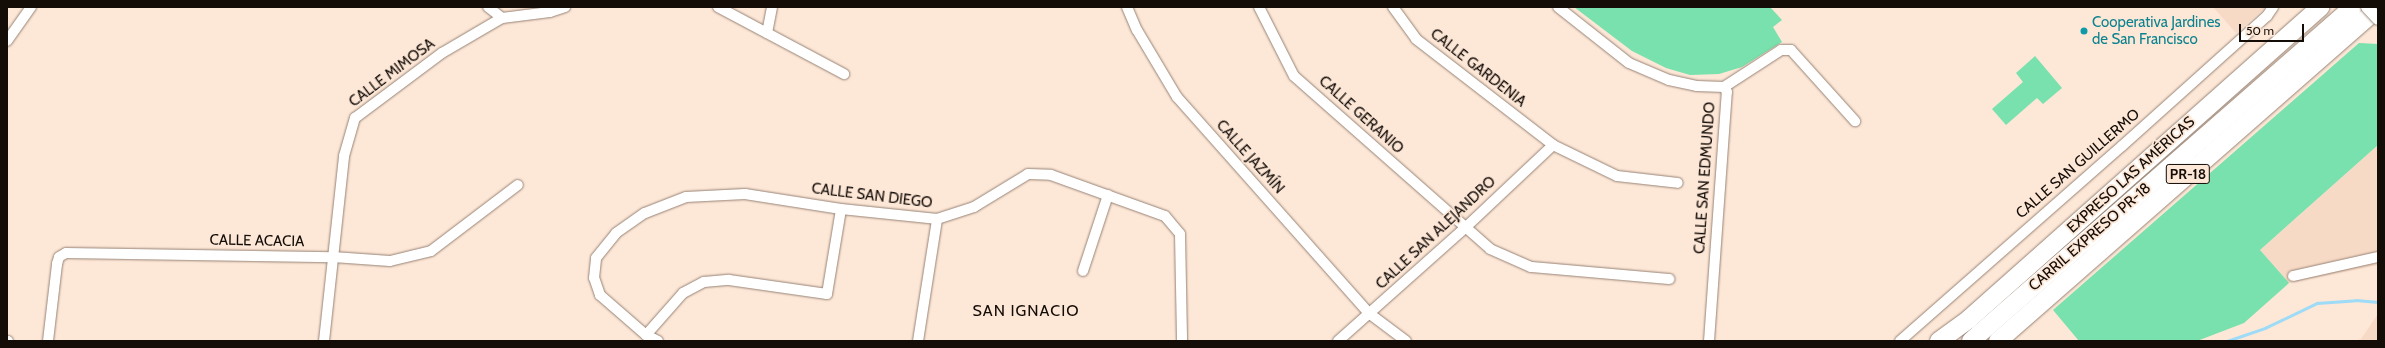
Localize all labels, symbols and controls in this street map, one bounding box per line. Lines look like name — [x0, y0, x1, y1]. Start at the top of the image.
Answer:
place label: Cooperativa Jardines de San Francisco — [2092, 13, 2221, 48]
scale bar — [2241, 16, 2306, 42]
text: 50 m — [2246, 23, 2274, 38]
street label: CALLE GARDENIA — [1427, 25, 1529, 111]
marker: Cooperativa Jardines de San Francisco — [2079, 26, 2089, 36]
street label: CALLE MIMOSA — [346, 35, 438, 111]
street label: CALLE GERANIO — [1315, 72, 1407, 158]
street label: CALLE SAN EDMUNDO — [1691, 101, 1719, 255]
street label: CALLE SAN GUILLERMO — [2012, 105, 2144, 223]
street label: EXPRESO LAS AMÉRICAS — [2063, 113, 2199, 237]
street label: CALLE JAZMÍN — [1212, 116, 1288, 198]
road number: PR-18 — [2165, 162, 2211, 186]
street label: CALLE SAN ALEJANDRO — [1372, 173, 1500, 293]
street label: CARRIL EXPRESO PR-18 — [2025, 179, 2155, 295]
street label: CALLE SAN DIEGO — [811, 180, 933, 212]
street label: CALLE ACACIA — [209, 231, 305, 251]
district label: SAN IGNACIO — [972, 301, 1080, 321]

